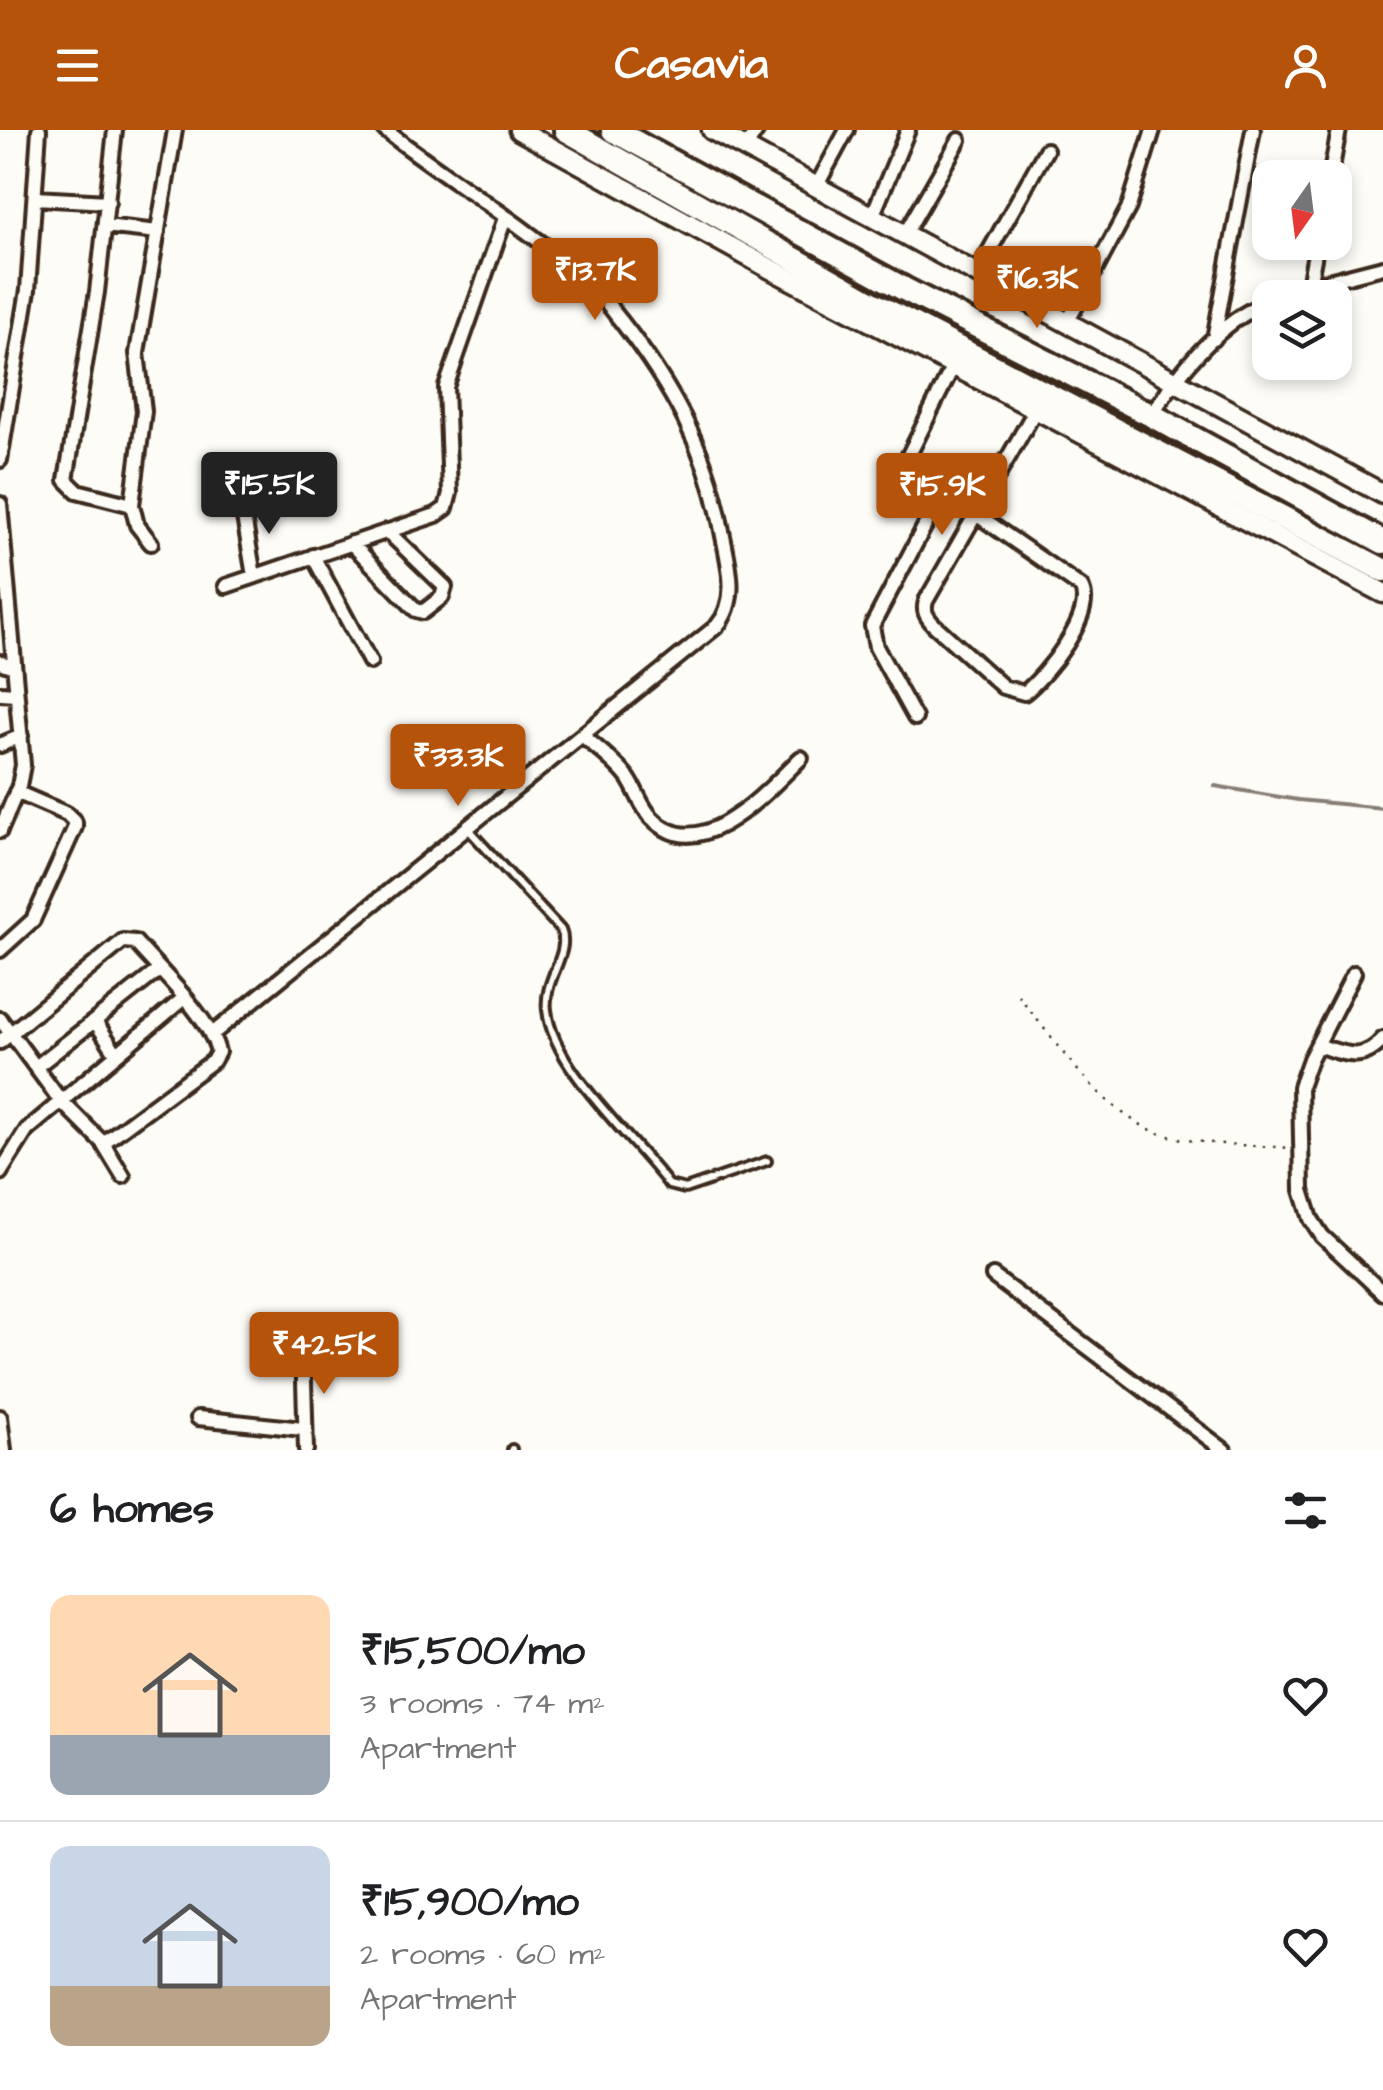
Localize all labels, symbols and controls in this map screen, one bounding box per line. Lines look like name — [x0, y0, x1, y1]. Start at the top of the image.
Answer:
text: Casavia — [615, 34, 768, 96]
icon: menu — [50, 38, 105, 93]
icon: person — [1278, 38, 1333, 93]
north arrow — [1252, 160, 1352, 260]
map controls — [1252, 160, 1352, 380]
pin: ₹13.7K — [514, 238, 676, 323]
pin: ₹16.3K — [956, 246, 1118, 331]
text: ₹13.7K — [554, 248, 636, 293]
text: ₹16.3K — [996, 256, 1078, 301]
button: layers — [1252, 280, 1352, 380]
pin: ₹15.5K — [188, 452, 350, 537]
pin: ₹15.9K — [861, 453, 1023, 538]
text: ₹15.5K — [223, 462, 315, 507]
text: ₹15.9K — [898, 463, 986, 508]
pin: ₹33.3K — [377, 724, 539, 809]
text: ₹33.3K — [412, 734, 504, 779]
pin: ₹42.5K — [243, 1312, 405, 1397]
text: ₹42.5K — [272, 1322, 376, 1367]
text: 6 homes — [50, 1481, 214, 1539]
icon: filters — [1278, 1483, 1333, 1538]
text: ₹15,500/mo — [360, 1623, 585, 1681]
icon: home — [130, 1635, 250, 1755]
icon: heart — [1278, 1668, 1333, 1723]
text: 3 rooms · 74 m² — [360, 1681, 605, 1726]
text: Apartment — [360, 1726, 516, 1771]
text: ₹15,900/mo — [360, 1874, 579, 1932]
icon: home — [130, 1886, 250, 2006]
icon: heart — [1278, 1919, 1333, 1974]
text: 2 rooms · 60 m² — [360, 1932, 606, 1977]
text: Apartment — [360, 1977, 516, 2022]

